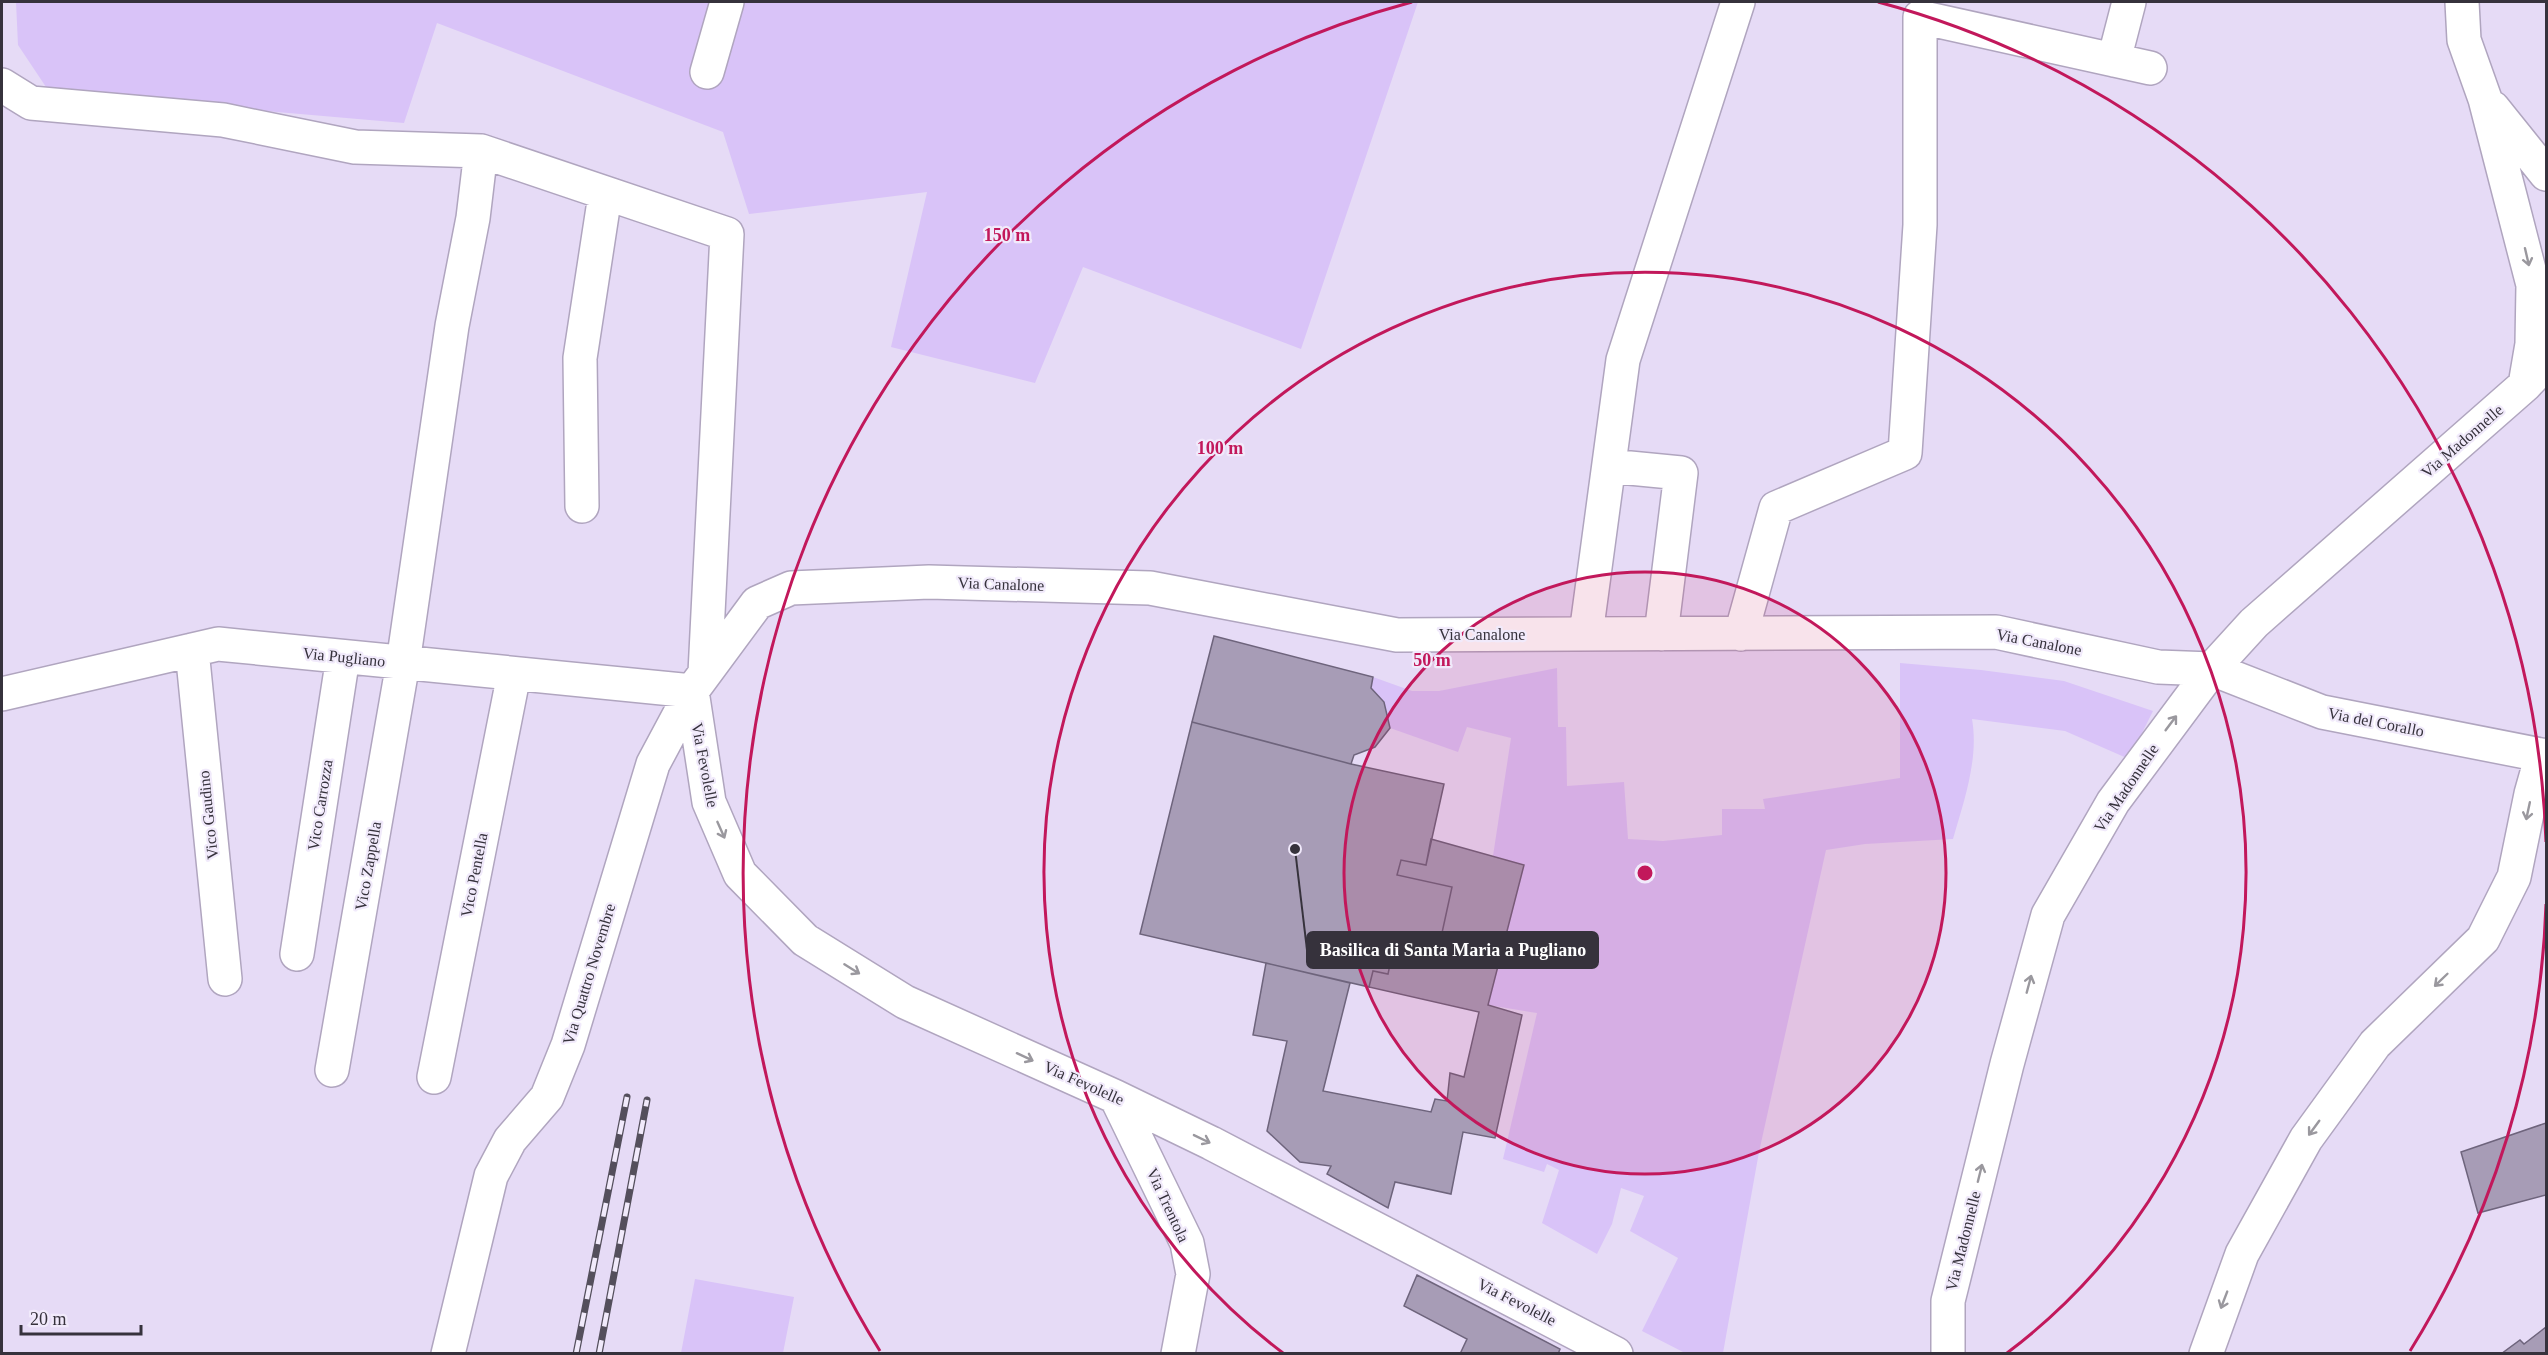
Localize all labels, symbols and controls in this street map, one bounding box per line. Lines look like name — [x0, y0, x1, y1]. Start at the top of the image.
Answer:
text: 150 m — [984, 225, 1030, 245]
one-way arrow — [2521, 247, 2533, 266]
street label: Via Madonnelle — [2418, 401, 2506, 481]
text: 100 m — [1197, 438, 1243, 458]
street label: Via Canalone — [957, 574, 1045, 594]
street label: Via Canalone — [1995, 625, 2083, 659]
street label: Via Canalone — [1439, 626, 1525, 643]
street label: Via Pugliano — [302, 644, 386, 671]
text: 50 m — [1413, 650, 1451, 670]
street label: Via del Corallo — [2326, 704, 2426, 740]
one-way arrow — [2165, 716, 2178, 732]
street label: Via Fevolelle — [688, 721, 722, 809]
street label: Via Madonnelle — [2090, 741, 2162, 835]
street label: Vico Carrozza — [304, 758, 336, 852]
street label: Vico Gaudino — [195, 770, 221, 860]
one-way arrow — [2521, 802, 2533, 821]
street label: Vico Zappella — [352, 820, 385, 912]
one-way arrow — [716, 820, 727, 839]
street label: Vico Pentella — [457, 831, 491, 919]
centre of rings — [1635, 863, 1655, 883]
street label: Via Quattro Novembre — [559, 901, 619, 1047]
callout: Basilica di Santa Maria a Pugliano — [1307, 932, 1598, 968]
text: Basilica di Santa Maria a Pugliano — [1320, 940, 1586, 960]
one-way arrow — [843, 962, 860, 975]
one-way arrow — [2433, 973, 2448, 987]
one-way arrow — [2024, 975, 2036, 994]
one-way arrow — [1015, 1052, 1033, 1064]
street label: Via Fevolelle — [1041, 1058, 1127, 1108]
one-way arrow — [2308, 1119, 2320, 1135]
one-way arrow — [1193, 1133, 1211, 1145]
one-way arrow — [1975, 1164, 1987, 1183]
street label: Via Trentola — [1144, 1165, 1192, 1245]
street label: Via Madonnelle — [1942, 1189, 1984, 1293]
street label: Via Fevolelle — [1475, 1275, 1559, 1329]
one-way arrow — [2218, 1290, 2229, 1309]
scale bar — [21, 1298, 141, 1336]
text: 20 m — [30, 1309, 67, 1329]

